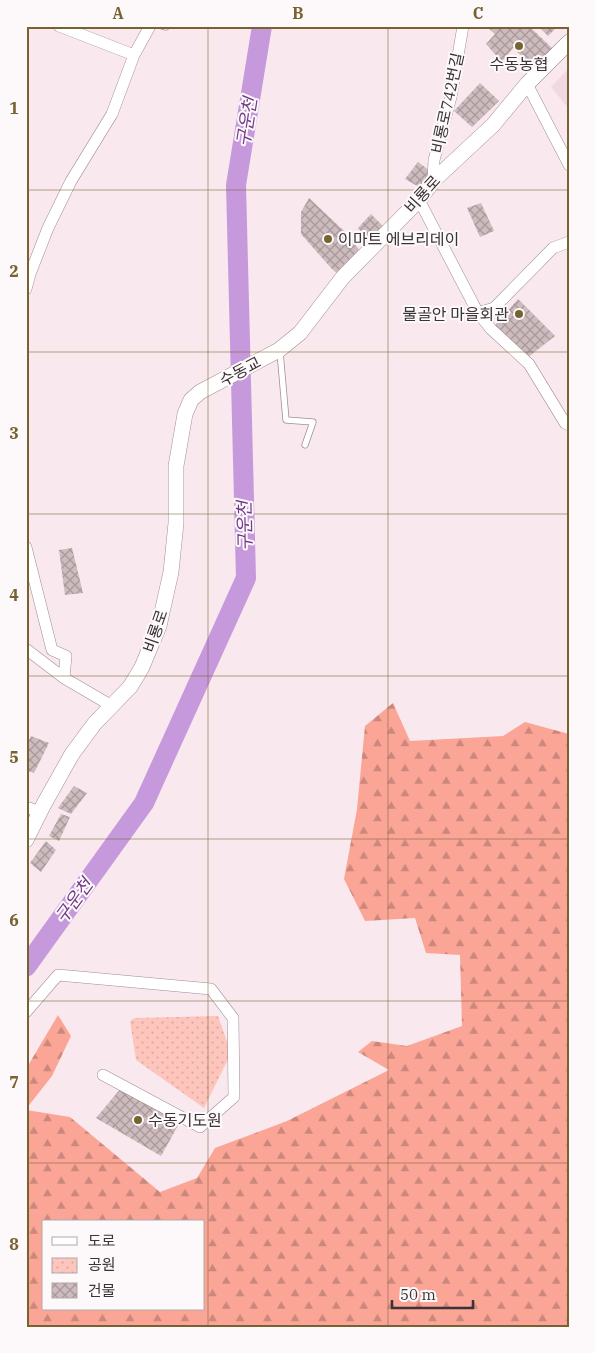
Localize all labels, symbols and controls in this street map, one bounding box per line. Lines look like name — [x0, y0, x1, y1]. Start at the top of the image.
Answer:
text: A — [112, 3, 124, 23]
text: B — [292, 3, 304, 23]
text: C — [473, 3, 483, 23]
marker: 수동농협 — [513, 40, 525, 52]
street label: 비룡로742번길 — [427, 51, 467, 155]
place label: 수동농협 — [490, 54, 548, 74]
water label: 구운천 — [231, 93, 262, 148]
text: 1 — [9, 98, 19, 118]
street label: 비룡로 — [400, 171, 444, 217]
place label: 이마트 에브리데이 — [338, 229, 459, 249]
marker: 이마트 에브리데이 — [322, 233, 334, 245]
text: 2 — [9, 261, 19, 281]
place label: 물골안 마을회관 — [402, 304, 509, 324]
marker: 물골안 마을회관 — [513, 308, 525, 320]
street label: 수동교 — [216, 352, 264, 390]
text: 3 — [9, 423, 19, 443]
water label: 구운천 — [233, 499, 256, 551]
text: 4 — [9, 585, 19, 605]
street label: 비룡로 — [138, 607, 172, 655]
text: 5 — [9, 747, 19, 767]
water label: 구운천 — [50, 872, 99, 928]
text: 6 — [9, 910, 19, 930]
text: 7 — [9, 1072, 19, 1092]
place label: 수동기도원 — [148, 1110, 222, 1130]
marker: 수동기도원 — [132, 1114, 144, 1126]
legend — [42, 1220, 205, 1310]
text: 도로 — [88, 1231, 116, 1250]
text: 8 — [9, 1234, 19, 1254]
text: 공원 — [88, 1255, 116, 1274]
scale bar — [392, 1278, 474, 1310]
text: 건물 — [88, 1281, 116, 1300]
text: 50 m — [400, 1285, 436, 1304]

